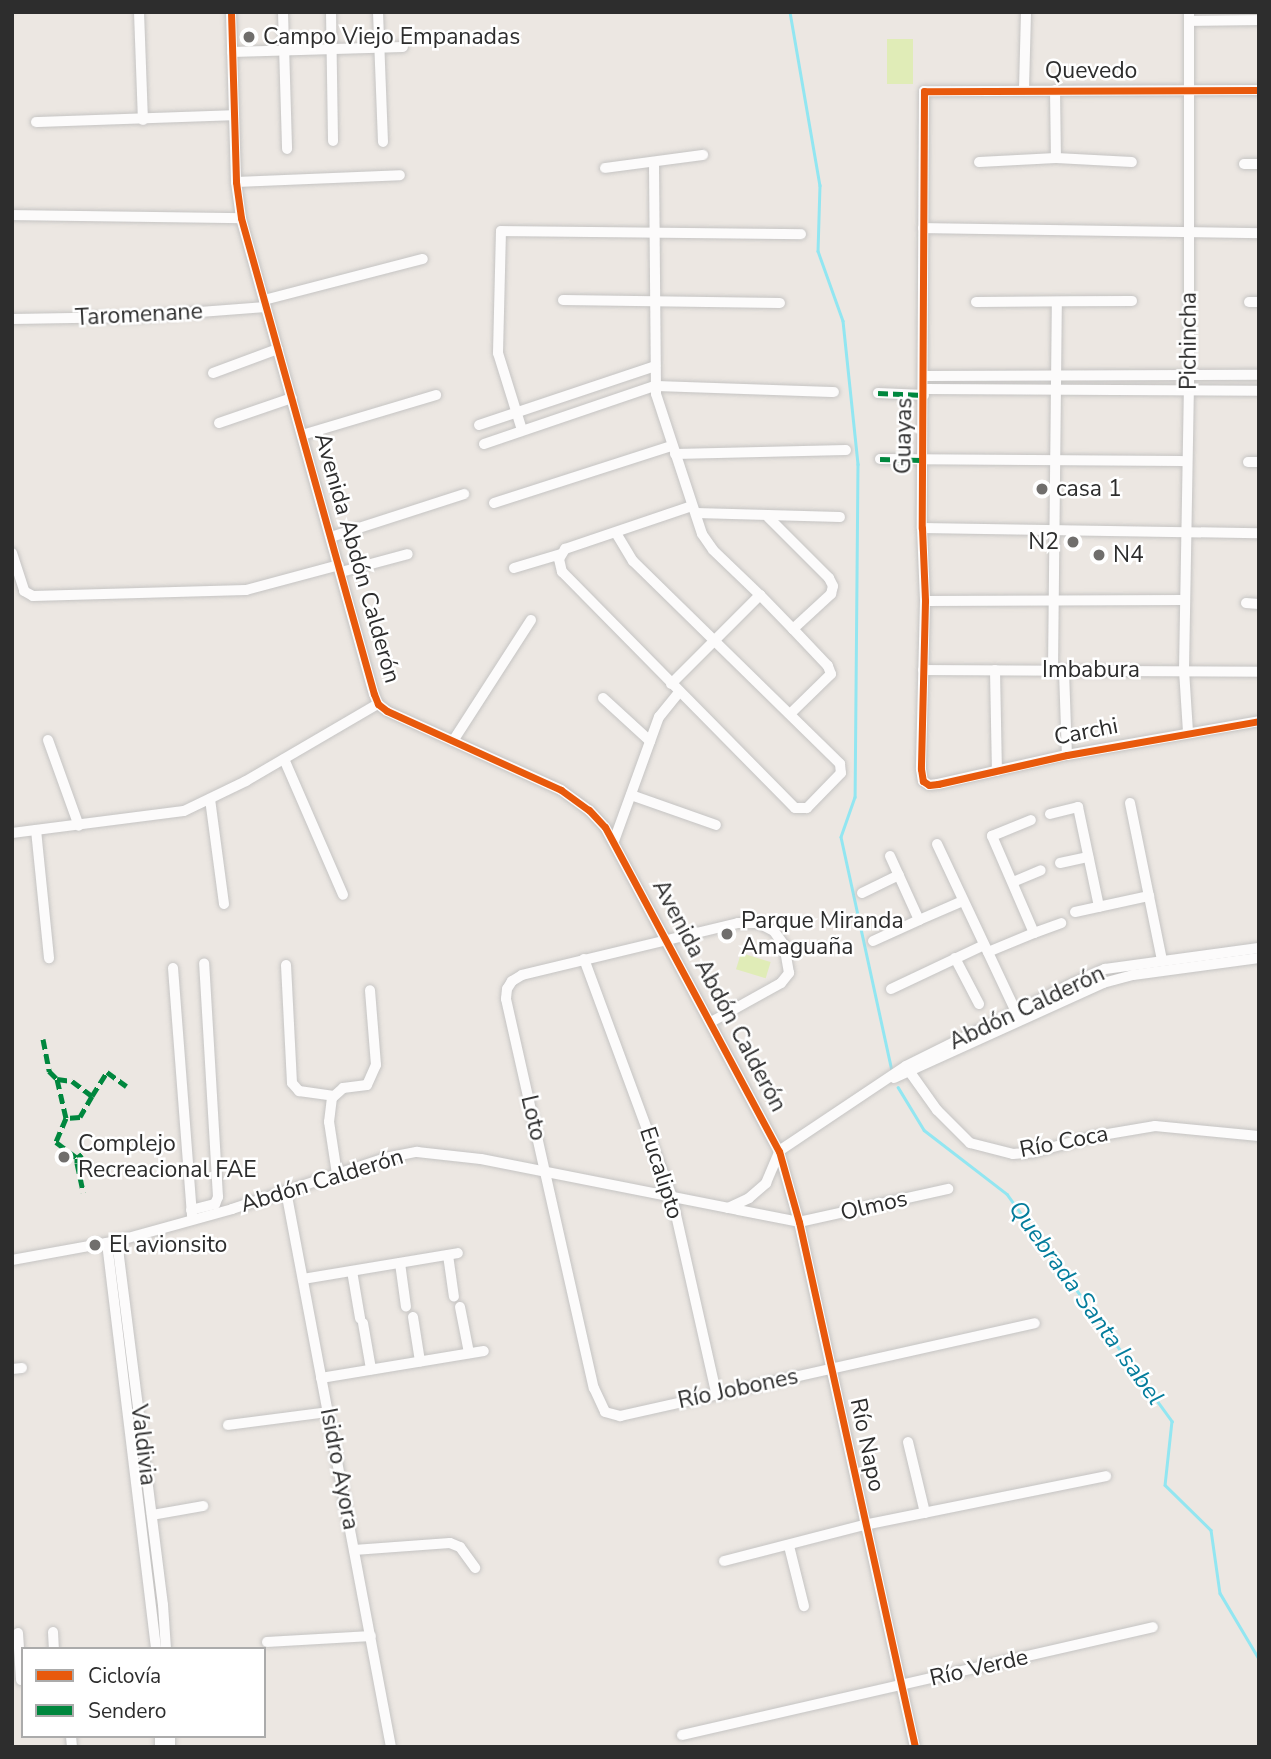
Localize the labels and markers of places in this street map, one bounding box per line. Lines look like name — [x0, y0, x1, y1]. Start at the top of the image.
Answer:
place label: Campo Viejo Empanadas — [263, 23, 520, 51]
marker: Campo Viejo Empanadas — [241, 29, 257, 45]
place label: casa 1 — [1056, 475, 1122, 503]
marker: casa 1 — [1034, 481, 1050, 497]
place label: N2 — [1028, 528, 1059, 556]
marker: N2 — [1065, 534, 1081, 550]
place label: N4 — [1113, 541, 1144, 569]
marker: N4 — [1091, 547, 1107, 563]
place label: Parque Miranda Amaguaña — [741, 907, 904, 961]
marker: Parque Miranda Amaguaña — [719, 926, 735, 942]
place label: Complejo Recreacional FAE — [78, 1130, 257, 1184]
marker: Complejo Recreacional FAE — [56, 1149, 72, 1165]
place label: El avionsito — [109, 1231, 227, 1259]
marker: El avionsito — [87, 1237, 103, 1253]

